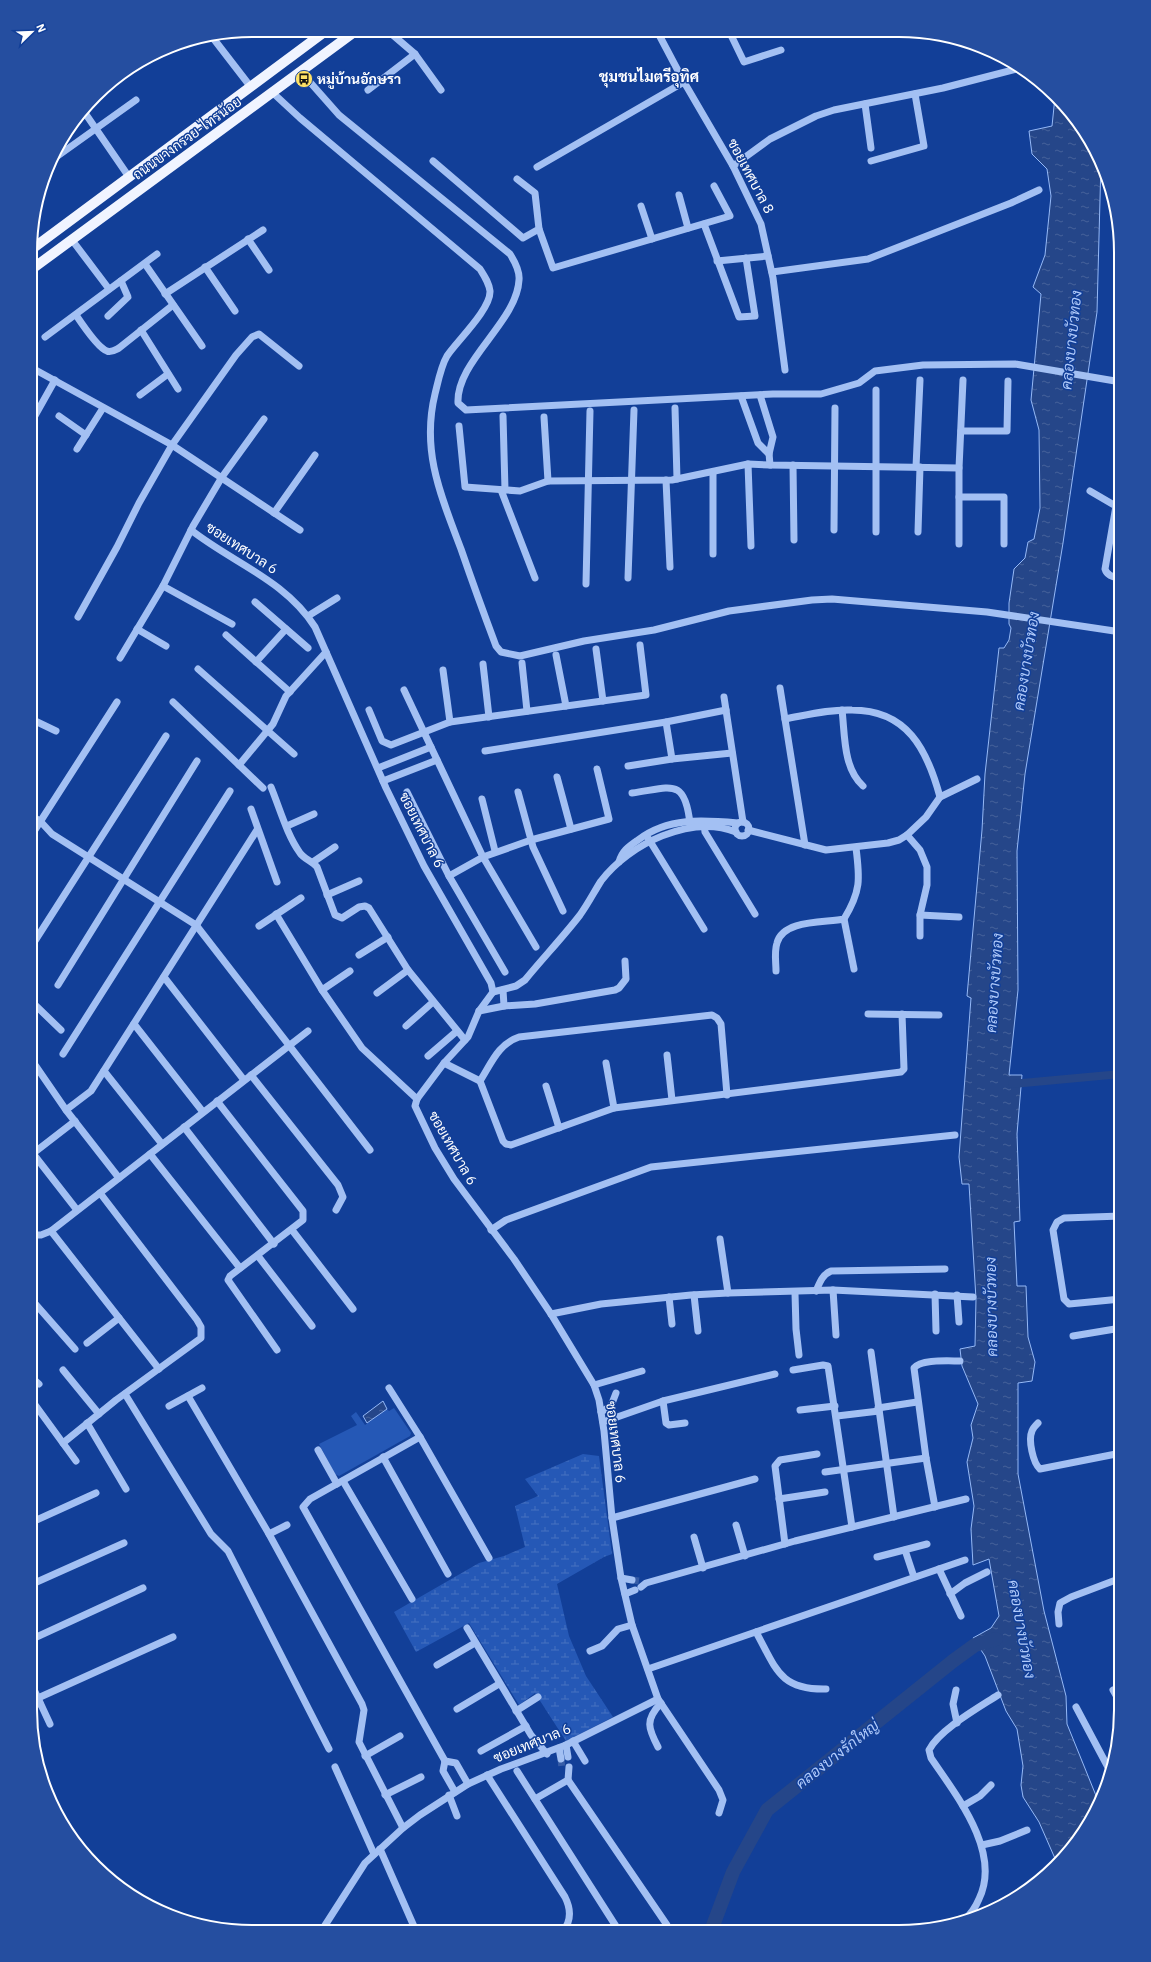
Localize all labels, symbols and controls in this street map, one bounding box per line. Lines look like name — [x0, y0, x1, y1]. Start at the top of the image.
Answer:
north arrow — [12, 12, 52, 52]
text: N — [33, 22, 49, 35]
district label: ชุมชนไมตรีอุทิศ — [599, 67, 699, 88]
bus stop icon: หมู่บ้านอักษรา — [294, 69, 314, 89]
place label: หมู่บ้านอักษรา — [317, 70, 401, 90]
street label: ถนนบางกรวย-ไทรน้อย — [129, 92, 245, 184]
street label: ซอยเทศบาล 8 — [724, 135, 778, 217]
water label: คลองบางบัวทอง — [1056, 289, 1086, 391]
street label: ซอยเทศบาล 6 — [203, 518, 281, 578]
water label: คลองบางบัวทอง — [1009, 610, 1043, 712]
street label: ซอยเทศบาล 6 — [395, 789, 449, 871]
water label: คลองบางบัวทอง — [981, 932, 1007, 1034]
street label: ซอยเทศบาล 6 — [425, 1108, 481, 1188]
water label: คลองบางบัวทอง — [981, 1257, 1001, 1357]
street label: ซอยเทศบาล 6 — [602, 1400, 630, 1484]
water label: คลองบางบัวทอง — [1004, 1578, 1040, 1680]
water label: คลองบางรักใหญ่ — [791, 1715, 883, 1793]
street label: ซอยเทศบาล 6 — [490, 1719, 574, 1767]

